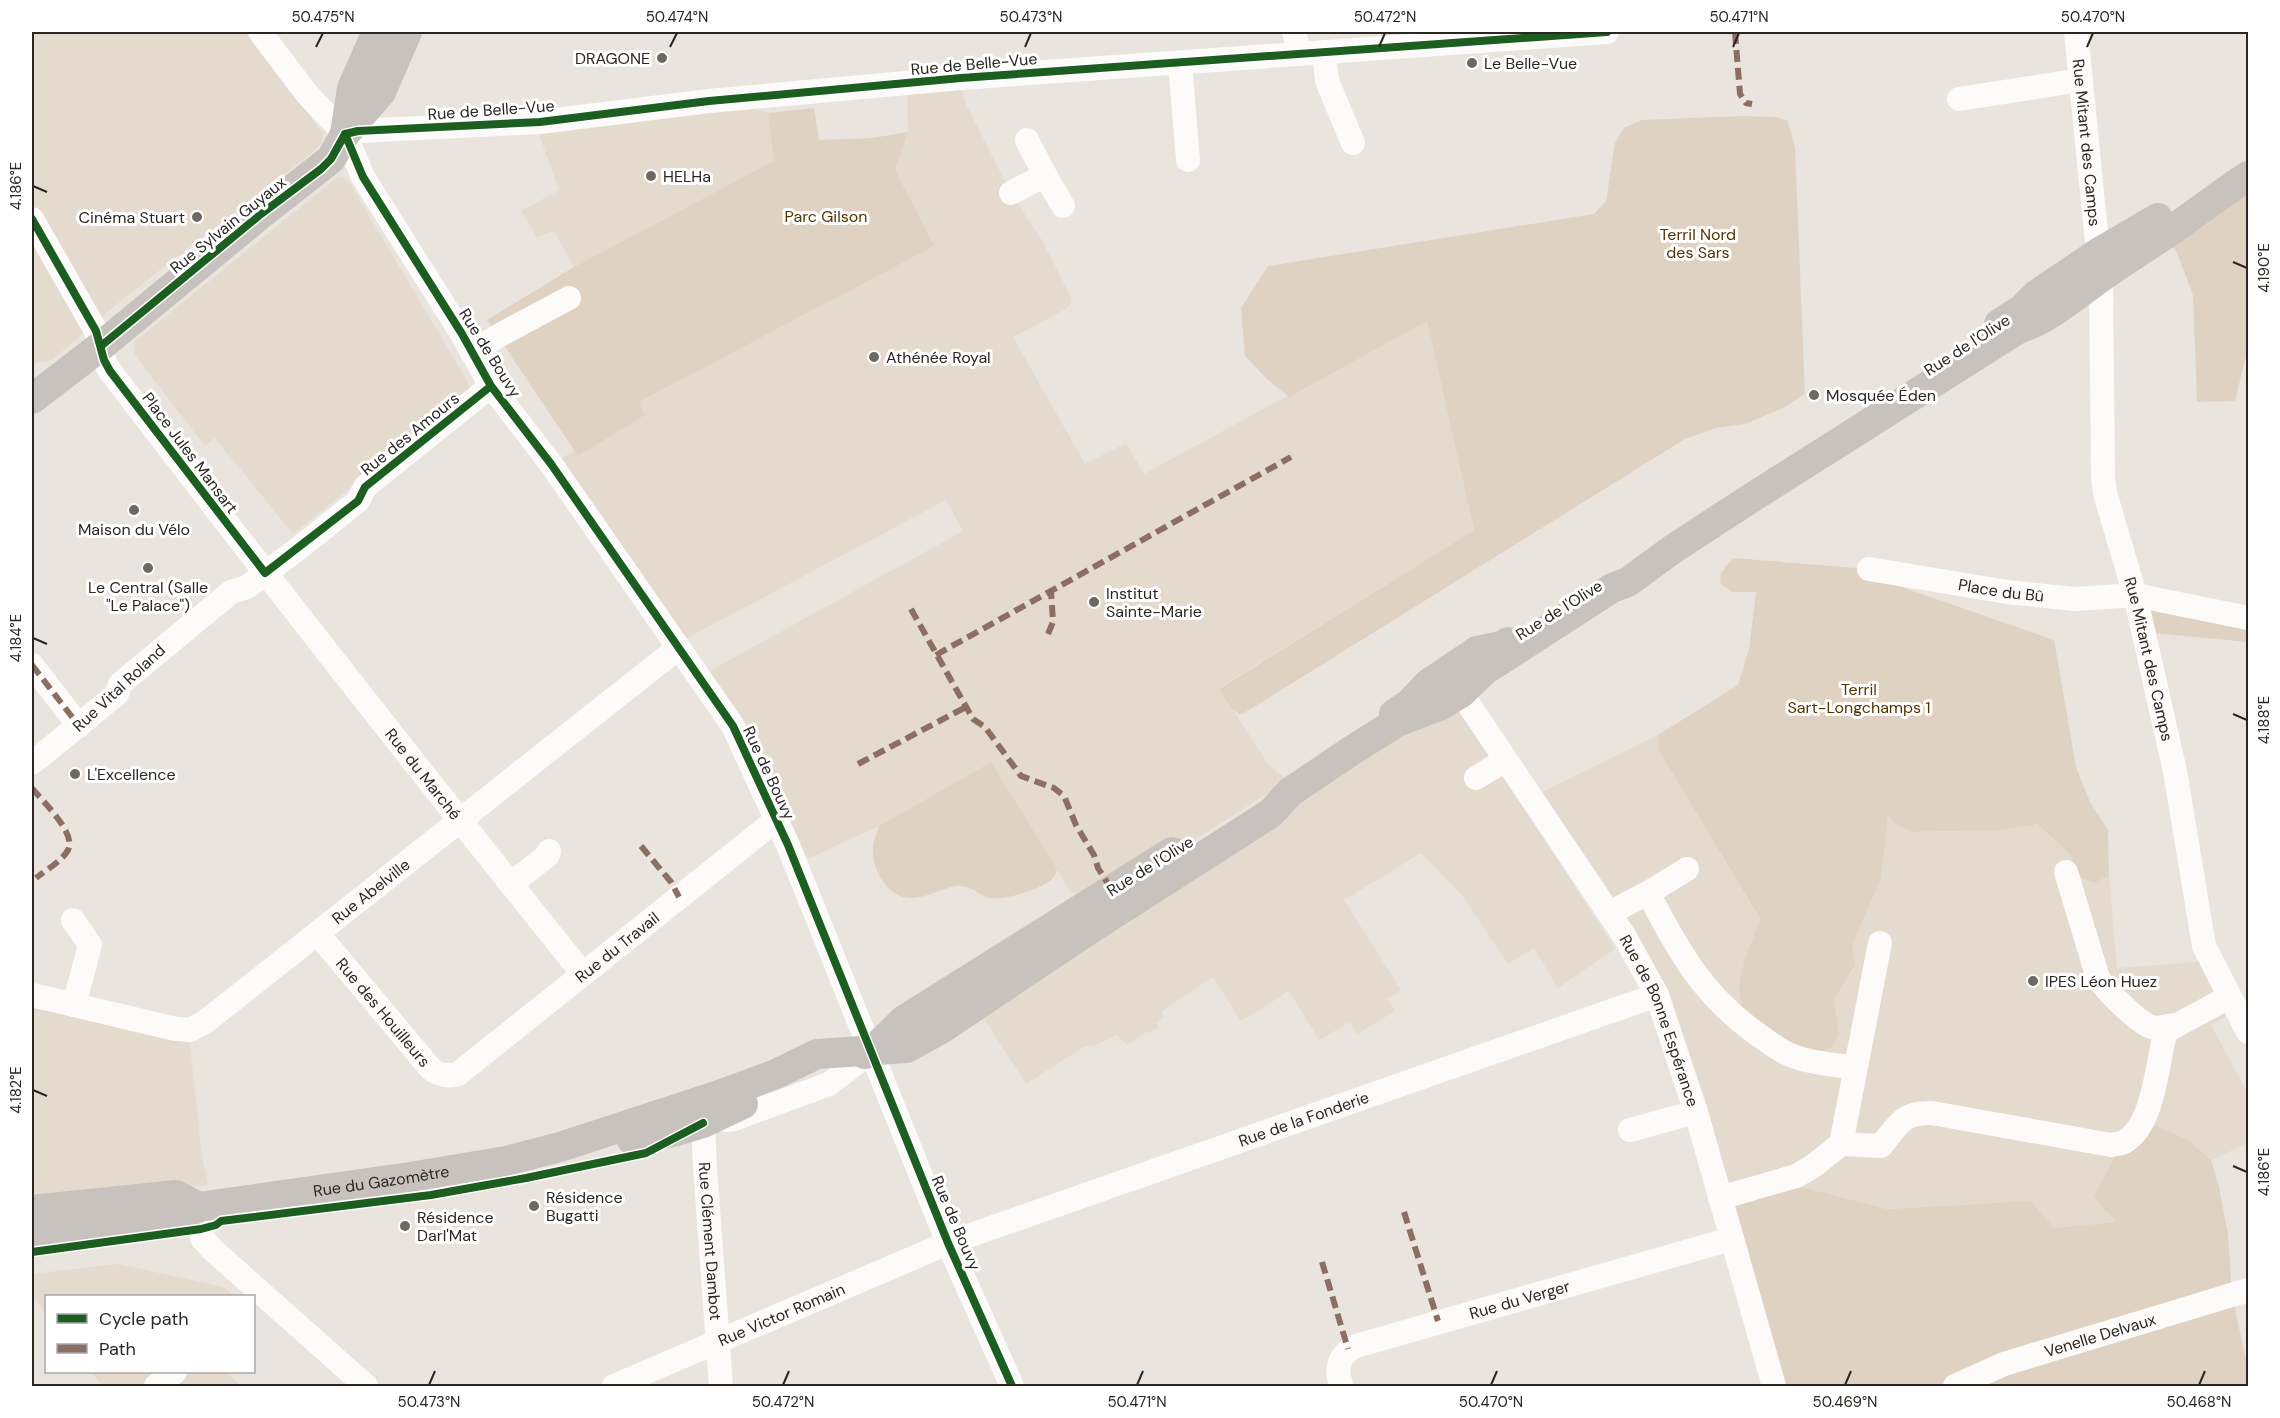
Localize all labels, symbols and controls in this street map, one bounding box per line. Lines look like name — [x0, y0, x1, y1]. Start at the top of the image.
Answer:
text: 50.475°N — [291, 7, 355, 27]
text: 50.474°N — [646, 7, 708, 27]
text: 50.473°N — [1000, 7, 1062, 27]
text: 50.472°N — [1354, 7, 1416, 27]
text: 50.471°N — [1709, 7, 1769, 27]
text: 50.470°N — [2061, 7, 2125, 27]
place label: DRAGONE — [575, 48, 650, 69]
street label: Rue de Belle-Vue — [910, 48, 1038, 80]
marker: DRAGONE — [655, 51, 669, 65]
place label: Le Belle-Vue — [1484, 53, 1577, 74]
marker: Le Belle-Vue — [1465, 56, 1479, 70]
street label: Rue Mitant des Camps — [2068, 58, 2106, 227]
street label: Rue de Belle-Vue — [427, 95, 555, 125]
text: 4.186°E — [6, 162, 26, 210]
place label: HELHa — [663, 166, 711, 187]
marker: HELHa — [644, 169, 658, 183]
street label: Rue Sylvain Guyaux — [166, 172, 290, 278]
park label: Parc Gilson — [785, 206, 867, 227]
place label: Cinéma Stuart — [79, 207, 185, 228]
marker: Cinéma Stuart — [190, 210, 204, 224]
park label: Terril Nord des Sars — [1660, 224, 1736, 263]
text: 4.190°E — [2254, 243, 2274, 293]
street label: Rue de Bouvy — [454, 305, 526, 401]
street label: Rue de l'Olive — [1920, 309, 2014, 381]
place label: Athénée Royal — [886, 347, 991, 368]
marker: Athénée Royal — [867, 350, 881, 364]
place label: Mosquée Éden — [1826, 385, 1936, 406]
street label: Place Jules Mansart — [138, 388, 242, 518]
street label: Rue des Amours — [356, 388, 464, 480]
marker: Mosquée Éden — [1807, 388, 1821, 402]
marker: Maison du Vélo — [127, 503, 141, 517]
place label: Maison du Vélo — [78, 519, 190, 540]
marker: Le Central (Salle "Le Palace") — [141, 561, 155, 575]
street label: Place du Bû — [1957, 574, 2045, 606]
street label: Rue Mitant des Camps — [2120, 574, 2178, 743]
street label: Rue de l'Olive — [1512, 575, 1606, 645]
place label: Le Central (Salle "Le Palace") — [88, 577, 208, 616]
place label: Institut Sainte-Marie — [1106, 583, 1202, 622]
marker: Institut Sainte-Marie — [1087, 595, 1101, 609]
text: 4.184°E — [6, 614, 26, 662]
street label: Rue Vital Roland — [68, 640, 170, 736]
park label: Terril Sart-Longchamps 1 — [1788, 679, 1930, 718]
text: 4.188°E — [2254, 696, 2274, 744]
street label: Rue de Bouvy — [738, 723, 800, 823]
street label: Rue du Marché — [381, 724, 466, 824]
place label: L'Excellence — [87, 764, 176, 785]
marker: L'Excellence — [68, 767, 82, 781]
street label: Rue de l'Olive — [1103, 831, 1197, 901]
street label: Rue Abelville — [327, 854, 414, 928]
street label: Rue du Travail — [571, 907, 663, 987]
street label: Rue de Bonne Espérance — [1615, 931, 1704, 1109]
street label: Rue des Houilleurs — [332, 953, 435, 1071]
place label: IPES Léon Huez — [2045, 971, 2157, 992]
marker: IPES Léon Huez — [2026, 974, 2040, 988]
text: 4.182°E — [6, 1066, 26, 1114]
street label: Rue de la Fonderie — [1235, 1086, 1372, 1151]
text: 4.186°E — [2254, 1148, 2274, 1196]
street label: Rue du Gazomètre — [312, 1160, 451, 1201]
street label: Rue Clément Dambot — [694, 1161, 727, 1321]
street label: Rue de Bouvy — [927, 1172, 985, 1274]
place label: Résidence Bugatti — [546, 1187, 623, 1226]
marker: Résidence Bugatti — [527, 1199, 541, 1213]
place label: Résidence Darl'Mat — [417, 1207, 494, 1246]
marker: Résidence Darl'Mat — [398, 1219, 412, 1233]
street label: Rue du Verger — [1467, 1275, 1572, 1324]
street label: Rue Victor Romain — [715, 1278, 848, 1351]
legend — [45, 1295, 255, 1373]
text: Cycle path — [99, 1307, 189, 1331]
street label: Venelle Delvaux — [2042, 1308, 2158, 1362]
text: Path — [99, 1337, 136, 1361]
text: 50.473°N — [398, 1392, 460, 1412]
text: 50.472°N — [752, 1392, 814, 1412]
text: 50.471°N — [1107, 1392, 1167, 1412]
text: 50.470°N — [1459, 1392, 1523, 1412]
text: 50.469°N — [1813, 1392, 1877, 1412]
text: 50.468°N — [2167, 1392, 2231, 1412]

